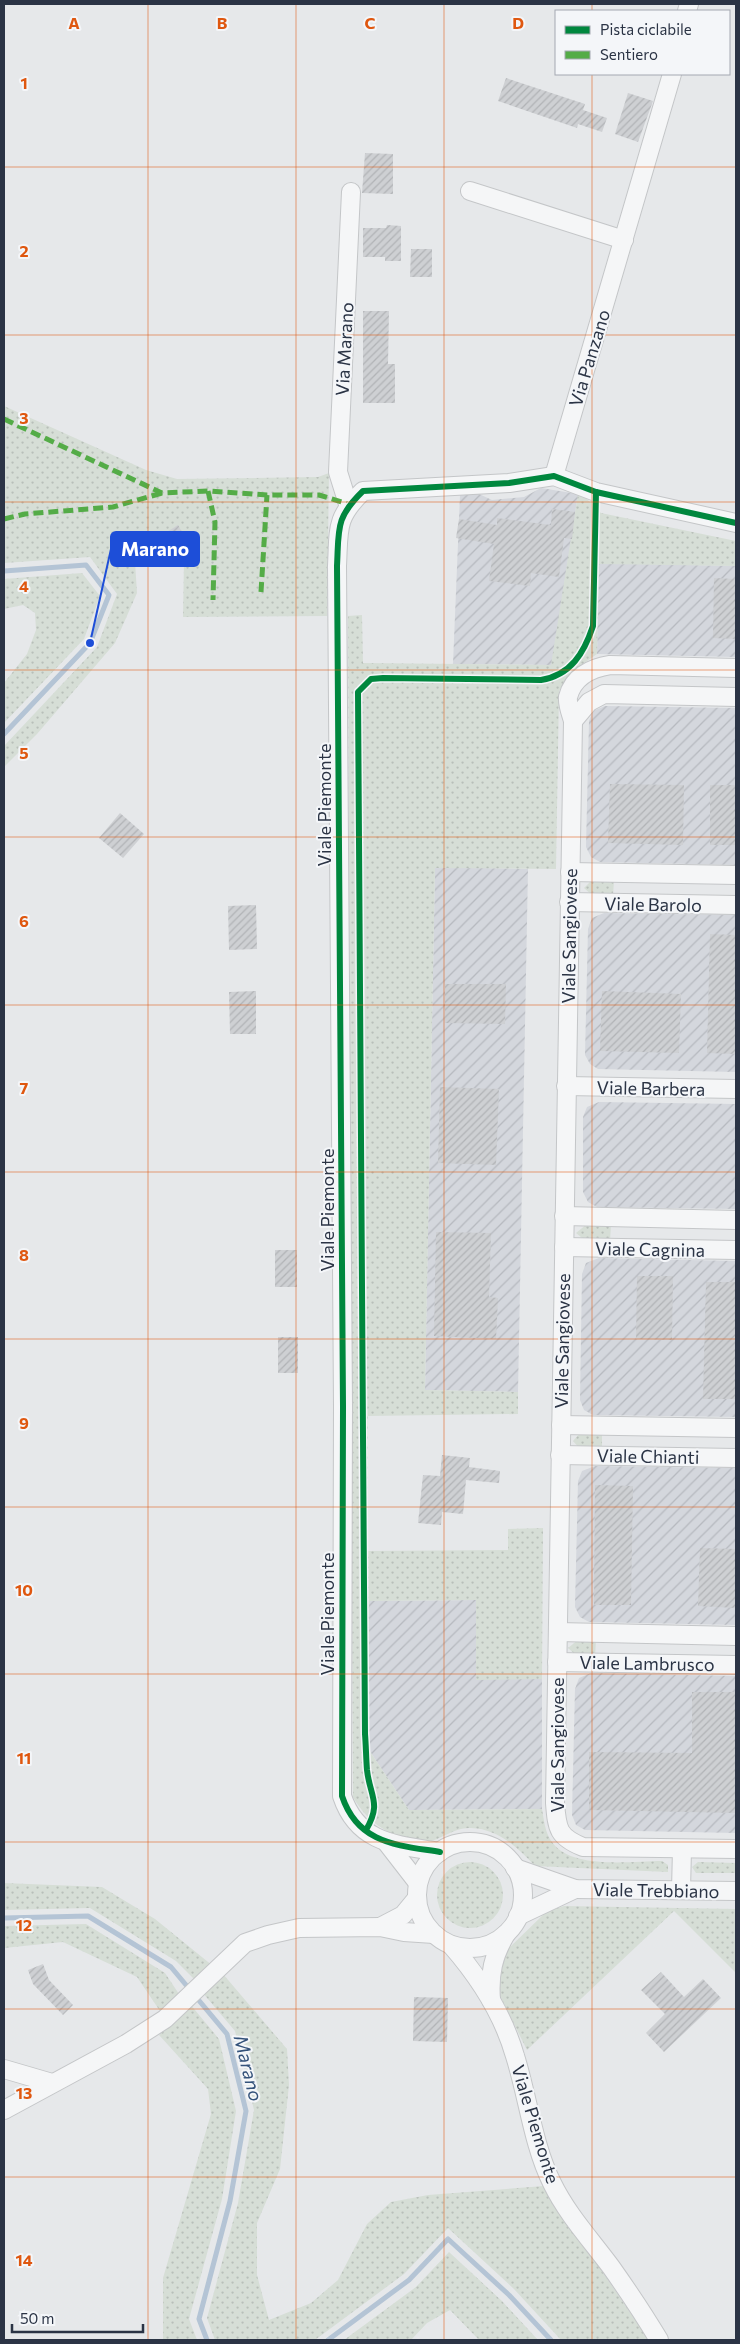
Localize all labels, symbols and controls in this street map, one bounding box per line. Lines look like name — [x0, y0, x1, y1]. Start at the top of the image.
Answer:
legend — [555, 10, 730, 75]
text: A — [68, 13, 80, 32]
text: B — [217, 13, 228, 32]
text: C — [365, 13, 376, 32]
text: D — [512, 13, 524, 32]
text: Pista ciclabile — [600, 20, 692, 38]
text: Sentiero — [600, 45, 658, 63]
text: 1 — [20, 73, 28, 92]
text: 2 — [19, 241, 29, 260]
street label: Via Marano — [331, 302, 357, 396]
street label: Via Panzano — [564, 307, 614, 409]
text: 3 — [19, 408, 29, 427]
callout: Marano — [111, 532, 199, 566]
text: Marano — [121, 537, 189, 560]
text: 4 — [19, 576, 29, 595]
text: 5 — [19, 743, 29, 762]
street label: Viale Piemonte — [313, 744, 335, 866]
street label: Viale Sangiovese — [557, 868, 581, 1004]
street label: Viale Barolo — [604, 892, 702, 916]
text: 6 — [19, 911, 29, 930]
street label: Viale Barbera — [596, 1076, 706, 1100]
text: 7 — [20, 1078, 29, 1097]
street label: Viale Piemonte — [316, 1149, 338, 1271]
street label: Viale Cagnina — [595, 1237, 705, 1261]
text: 8 — [19, 1245, 29, 1264]
street label: Viale Sangiovese — [550, 1273, 574, 1409]
text: 9 — [19, 1413, 29, 1432]
street label: Viale Chianti — [596, 1444, 700, 1468]
street label: Viale Piemonte — [316, 1553, 338, 1675]
text: 10 — [15, 1580, 33, 1599]
street label: Viale Lambrusco — [579, 1651, 715, 1675]
street label: Viale Sangiovese — [546, 1677, 568, 1813]
text: 11 — [17, 1748, 31, 1767]
street label: Viale Trebbiano — [592, 1878, 720, 1902]
text: 12 — [16, 1915, 32, 1934]
water label: Marano — [230, 2032, 268, 2104]
street label: Viale Piemonte — [508, 2062, 564, 2186]
text: 13 — [16, 2083, 32, 2102]
text: 14 — [15, 2250, 33, 2269]
scale bar — [12, 2302, 144, 2334]
text: 50 m — [20, 2309, 54, 2327]

